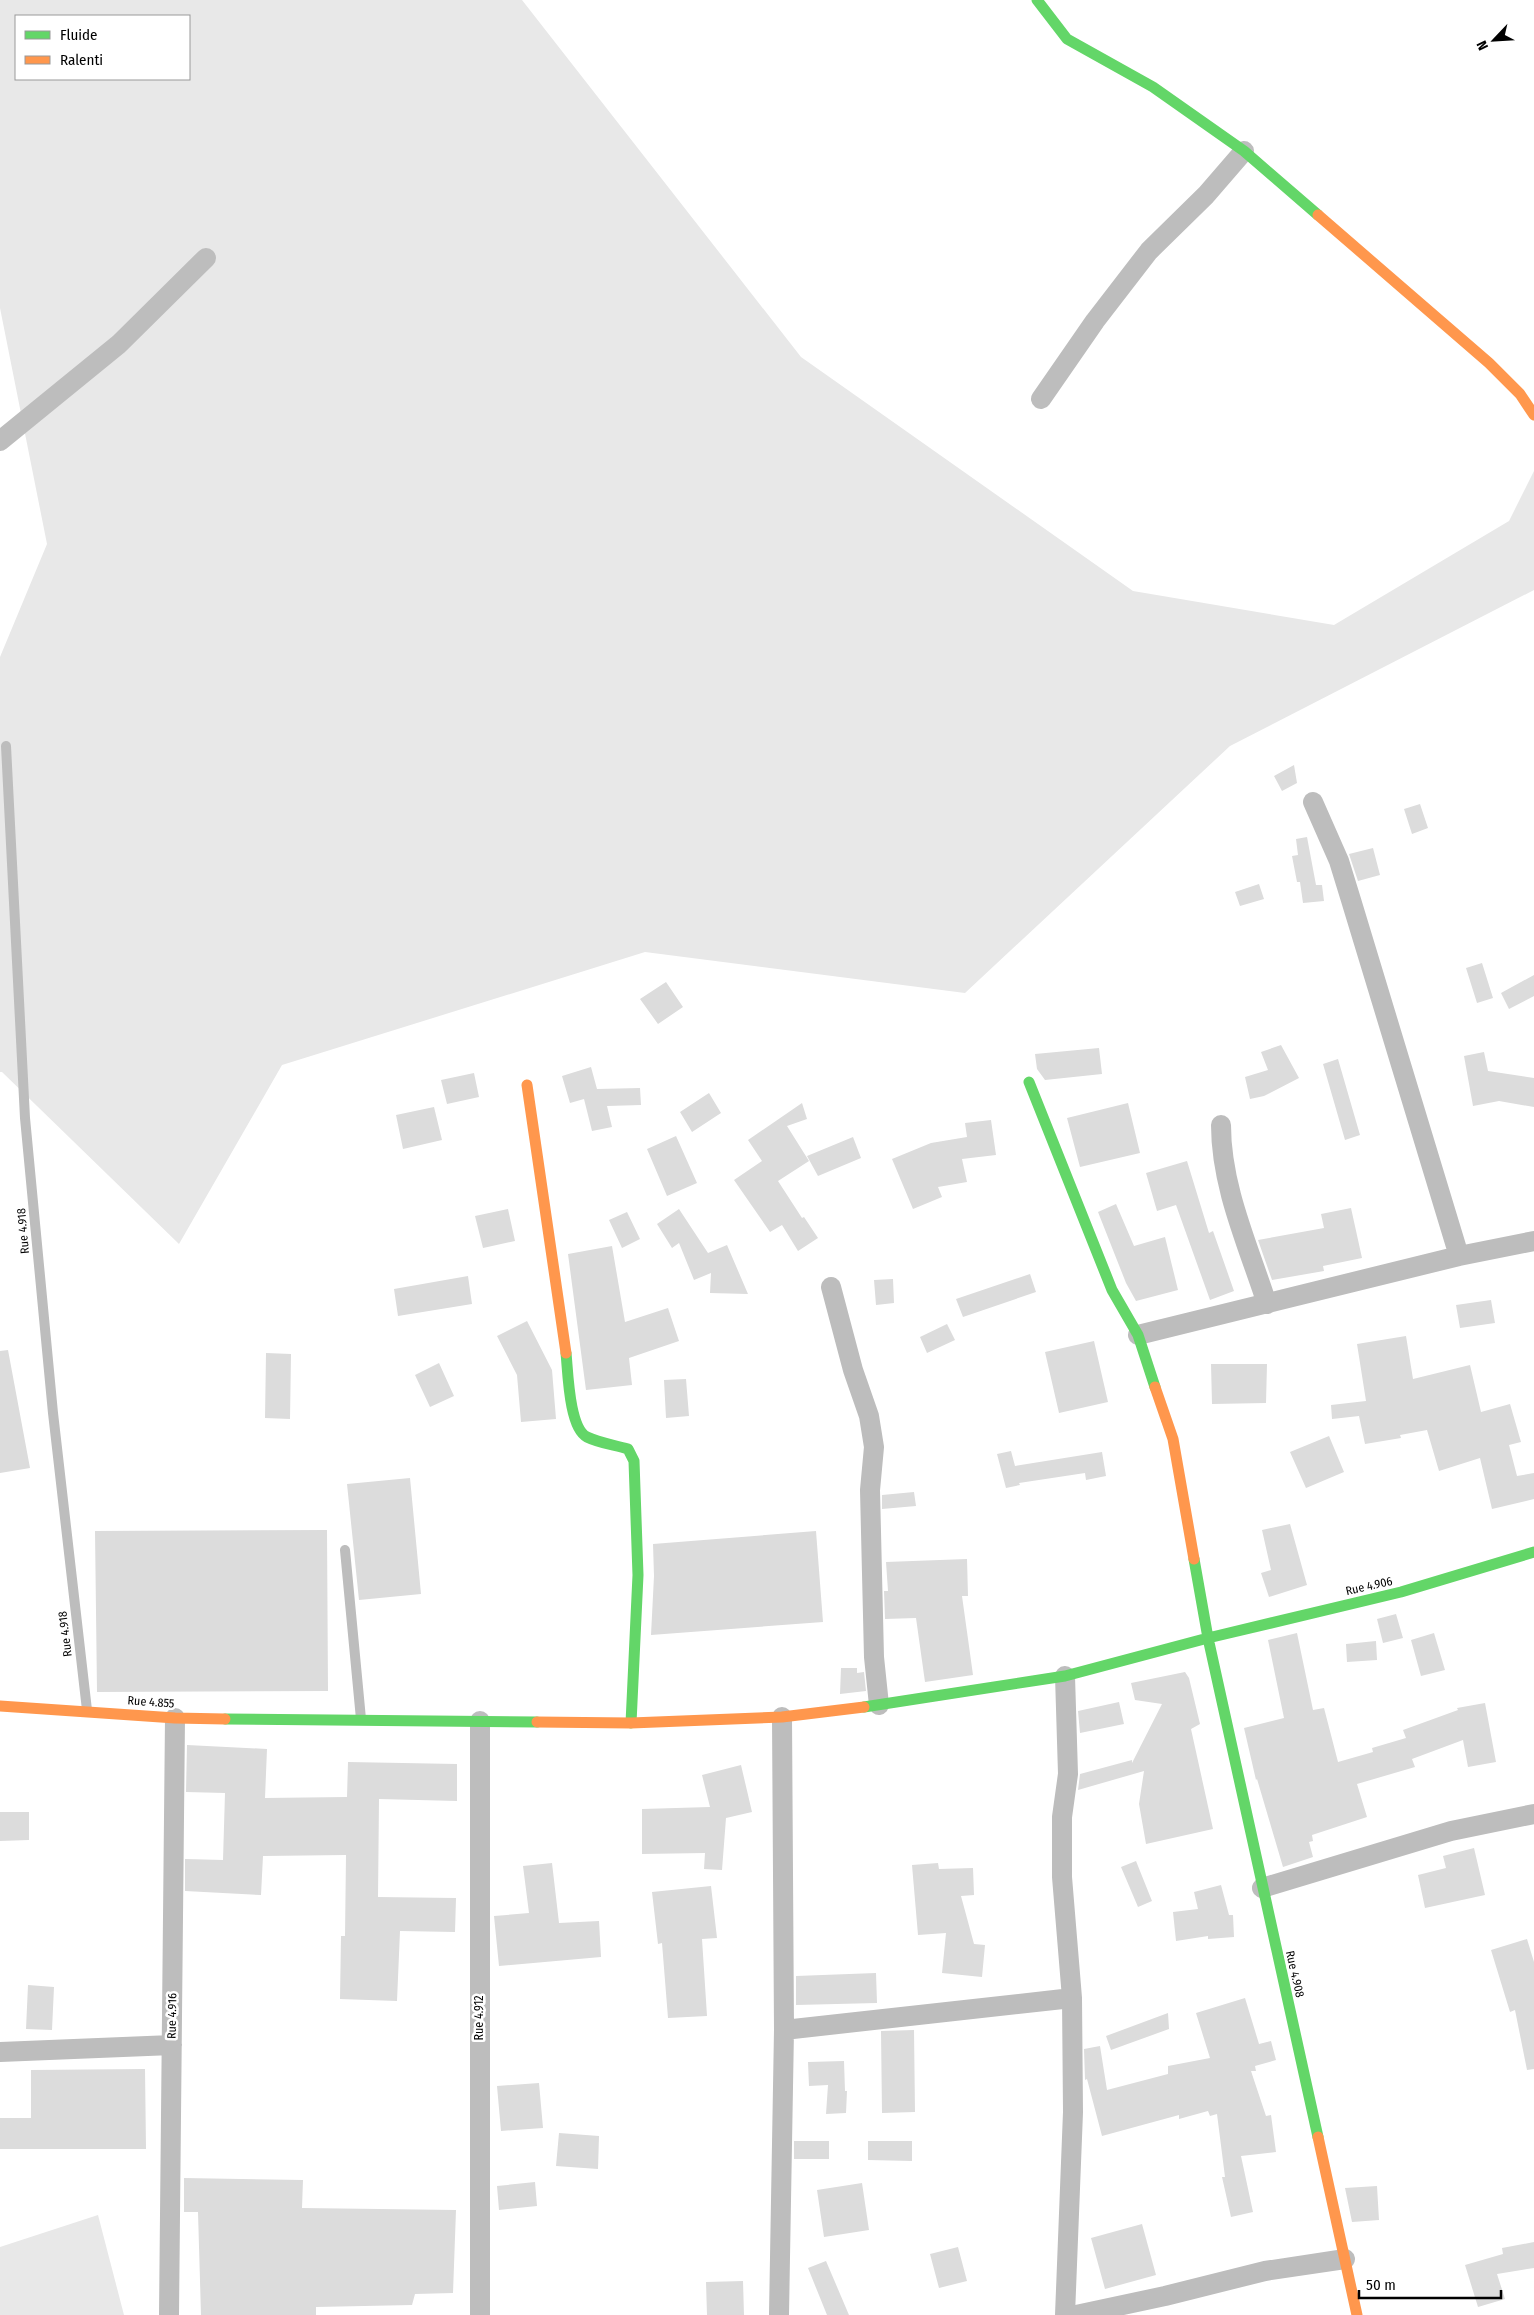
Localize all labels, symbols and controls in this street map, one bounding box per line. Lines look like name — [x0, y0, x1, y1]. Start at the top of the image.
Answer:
legend — [15, 15, 190, 80]
north arrow — [1469, 15, 1519, 65]
text: Fluide — [60, 26, 97, 44]
text: N — [1473, 38, 1492, 53]
text: Ralenti — [60, 51, 103, 69]
street label: Rue 4.918 — [14, 1208, 32, 1254]
street label: Rue 4.906 — [1344, 1574, 1394, 1598]
street label: Rue 4.918 — [55, 1610, 75, 1658]
street label: Rue 4.855 — [127, 1693, 175, 1711]
street label: Rue 4.908 — [1283, 1949, 1307, 1999]
street label: Rue 4.916 — [165, 1993, 179, 2039]
street label: Rue 4.912 — [472, 1995, 486, 2041]
scale bar — [1359, 2268, 1502, 2300]
text: 50 m — [1366, 2276, 1396, 2294]

